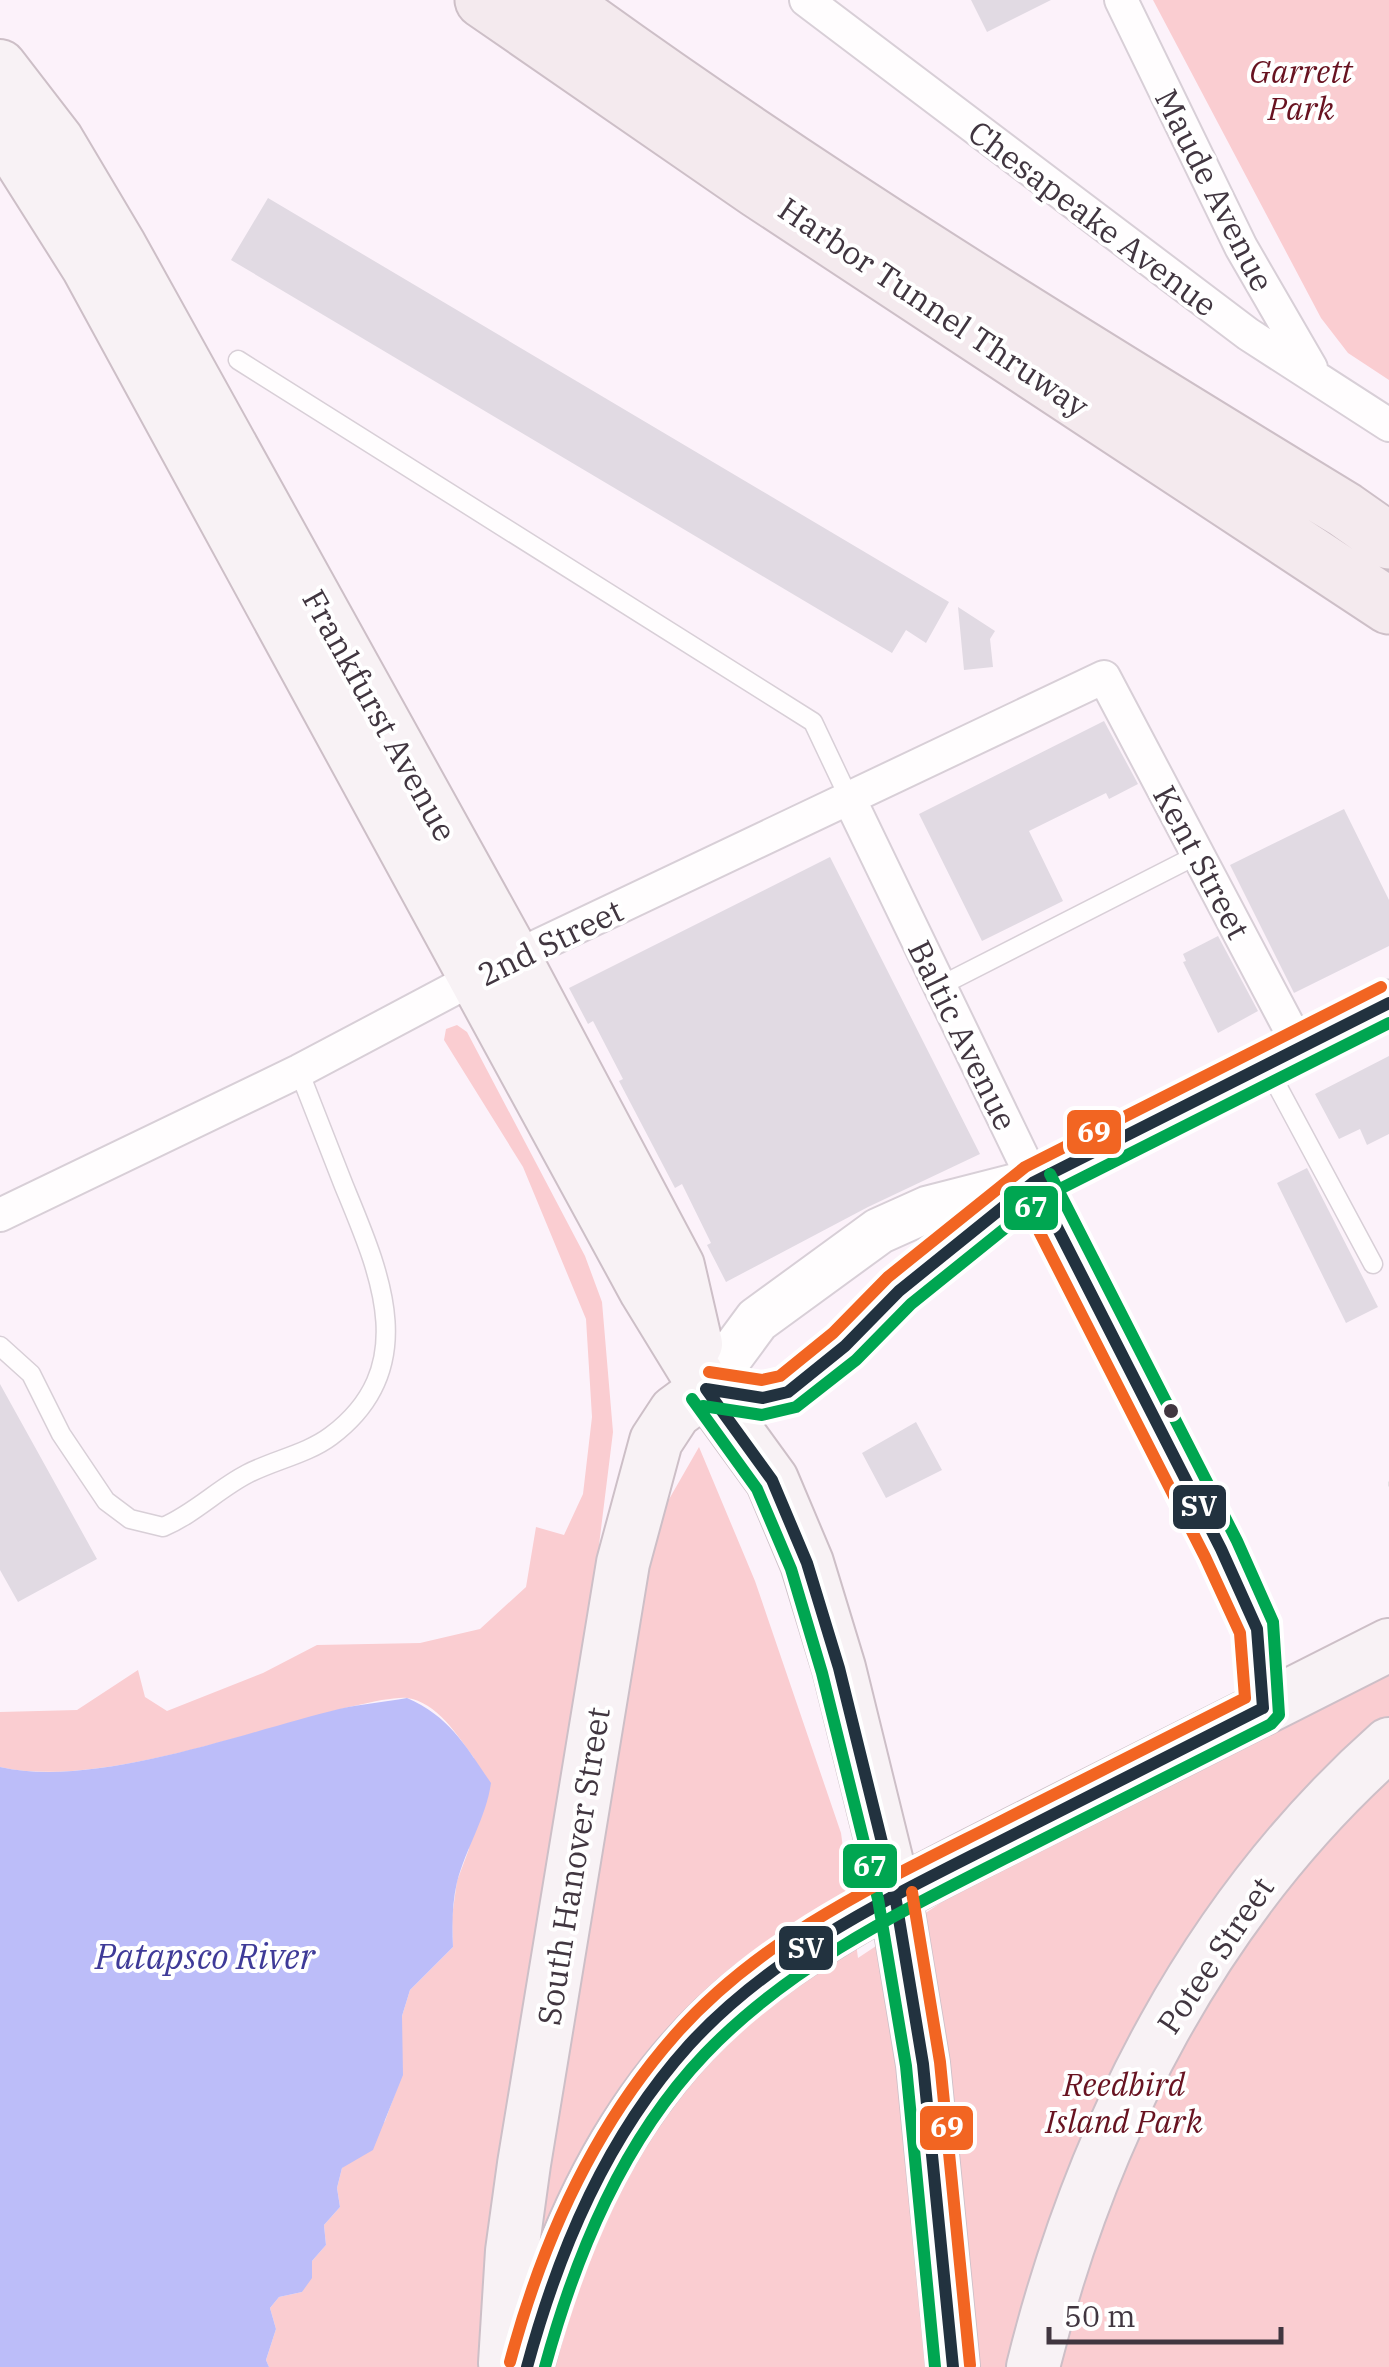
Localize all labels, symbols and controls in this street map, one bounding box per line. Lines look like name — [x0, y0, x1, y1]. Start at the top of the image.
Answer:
park label: Garrett Park — [1249, 50, 1354, 129]
street label: Maude Avenue — [1146, 82, 1284, 298]
street label: Chesapeake Avenue — [960, 111, 1226, 325]
street label: Harbor Tunnel Thruway — [771, 187, 1098, 427]
street label: Frankfurst Avenue — [293, 582, 467, 848]
street label: Kent Street — [1144, 778, 1260, 946]
street label: 2nd Street — [470, 889, 630, 995]
street label: Baltic Avenue — [899, 933, 1027, 1137]
line badge: 69 — [1065, 1108, 1123, 1156]
text: 69 — [1077, 1113, 1111, 1150]
line badge: 67 — [1002, 1184, 1060, 1232]
text: 67 — [1014, 1188, 1048, 1225]
unlabelled marker — [1161, 1401, 1181, 1421]
line badge: SV — [1171, 1483, 1228, 1531]
text: SV — [1181, 1487, 1217, 1524]
street label: South Hanover Street — [527, 1704, 619, 2028]
line badge: 67 — [841, 1842, 899, 1890]
text: 67 — [853, 1847, 887, 1884]
street label: Potee Street — [1147, 1869, 1283, 2041]
line badge: SV — [777, 1924, 835, 1972]
text: SV — [788, 1929, 824, 1966]
water label: Patapsco River — [94, 1933, 317, 1979]
park label: Reedbird Island Park — [1044, 2063, 1203, 2142]
line badge: 69 — [918, 2104, 975, 2152]
text: 69 — [930, 2108, 964, 2145]
scale bar — [1049, 2282, 1282, 2344]
text: 50 m — [1064, 2296, 1136, 2335]

